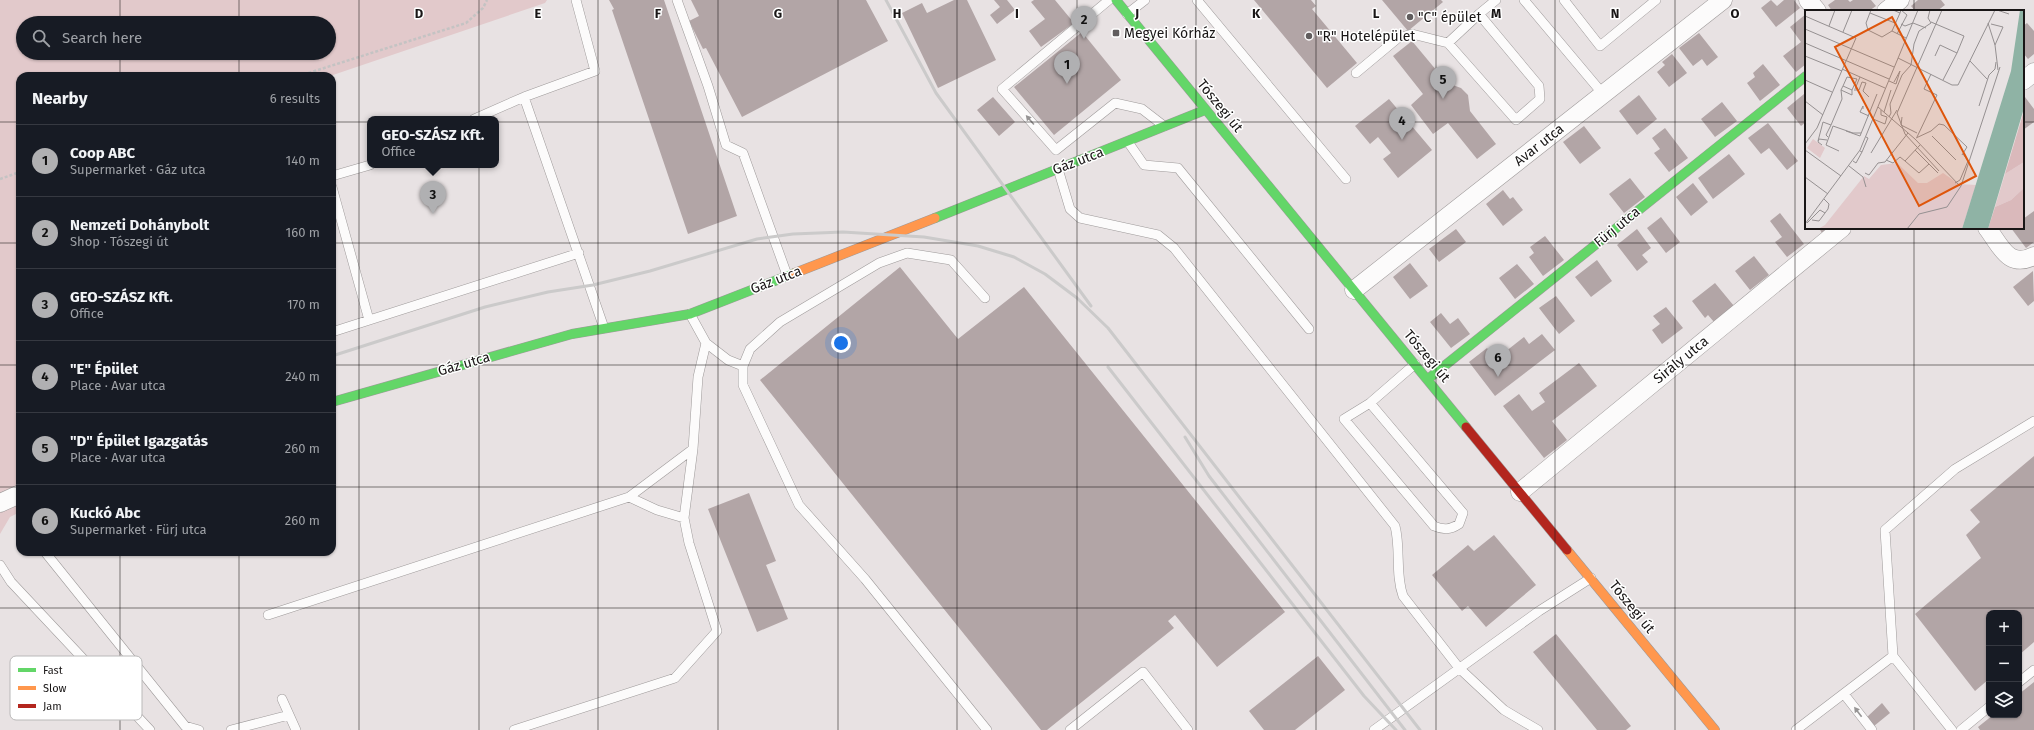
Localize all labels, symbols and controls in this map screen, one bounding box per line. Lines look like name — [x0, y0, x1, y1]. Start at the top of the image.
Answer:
text: D — [415, 6, 424, 21]
text: E — [535, 6, 542, 21]
text: F — [655, 6, 662, 21]
text: G — [774, 6, 782, 21]
text: H — [893, 6, 901, 21]
text: I — [1015, 6, 1019, 21]
pin: 2 — [1071, 6, 1097, 39]
text: J — [1134, 6, 1139, 21]
text: K — [1252, 6, 1261, 21]
text: L — [1373, 6, 1380, 21]
text: M — [1491, 6, 1501, 21]
text: N — [1611, 6, 1619, 21]
text: O — [1731, 6, 1740, 21]
place label: "C" épület — [1418, 9, 1482, 26]
inset map — [1805, 10, 2024, 229]
marker: "C" épület — [1405, 12, 1415, 22]
search box — [16, 16, 336, 60]
place label: Megyei Kórház — [1124, 25, 1216, 42]
icon: search — [30, 27, 52, 49]
marker: Megyei Kórház — [1111, 28, 1121, 38]
place label: "R" Hotelépület — [1317, 28, 1416, 45]
text: Search here — [62, 29, 142, 47]
marker: "R" Hotelépület — [1304, 31, 1314, 41]
pin: 1 — [1054, 51, 1080, 84]
pin: 5 — [1430, 66, 1456, 99]
street label: Tószegi út — [1194, 76, 1247, 137]
text: Nearby — [32, 88, 87, 109]
text: 6 results — [270, 91, 320, 106]
pin: 4 — [1389, 107, 1415, 140]
one-way arrow — [1025, 115, 1034, 126]
popup — [367, 116, 499, 168]
street label: Avar utca — [1511, 120, 1567, 170]
text: GEO-SZÁSZ Kft. — [382, 126, 484, 144]
street label: Gáz utca — [1050, 143, 1106, 179]
text: Coop ABC — [70, 144, 135, 162]
text: Office — [382, 144, 415, 159]
text: 1 — [42, 153, 48, 168]
text: 140 m — [286, 153, 320, 168]
text: Supermarket · Gáz utca — [70, 162, 206, 177]
pin: 3 — [420, 181, 446, 214]
street label: Fürj utca — [1590, 203, 1644, 251]
text: Nemzeti Dohánybolt — [70, 216, 209, 234]
text: 2 — [42, 225, 48, 240]
text: 160 m — [286, 225, 320, 240]
text: Shop · Tószegi út — [70, 234, 169, 249]
street label: Gáz utca — [748, 262, 804, 298]
text: GEO-SZÁSZ Kft. — [70, 288, 173, 306]
text: 3 — [42, 297, 48, 312]
text: 170 m — [287, 297, 320, 312]
text: Office — [70, 306, 104, 321]
street label: Tószegi út — [1400, 326, 1454, 386]
your location — [831, 333, 851, 353]
street label: Sirály utca — [1650, 333, 1712, 387]
pin: 6 — [1485, 344, 1511, 377]
street label: Gáz utca — [436, 348, 492, 380]
text: "E" Épület — [70, 360, 138, 378]
text: 4 — [41, 369, 49, 384]
text: 240 m — [285, 369, 320, 384]
text: Place · Avar utca — [70, 378, 166, 393]
text: "D" Épület Igazgatás — [70, 432, 208, 450]
text: 5 — [42, 441, 48, 456]
text: 260 m — [285, 441, 320, 456]
text: Place · Avar utca — [70, 450, 166, 465]
text: Kuckó Abc — [70, 504, 140, 522]
text: 6 — [41, 513, 49, 528]
text: 260 m — [285, 513, 320, 528]
text: Supermarket · Fürj utca — [70, 522, 207, 537]
street label: Tószegi út — [1606, 577, 1659, 638]
map controls — [1986, 610, 2022, 718]
button: + — [1986, 610, 2022, 646]
button: − — [1986, 646, 2022, 682]
legend — [10, 656, 142, 720]
text: Fast — [43, 664, 63, 677]
text: Slow — [43, 682, 67, 695]
button: layers — [1986, 682, 2022, 718]
text: Jam — [43, 700, 62, 713]
one-way arrow — [1854, 707, 1862, 717]

